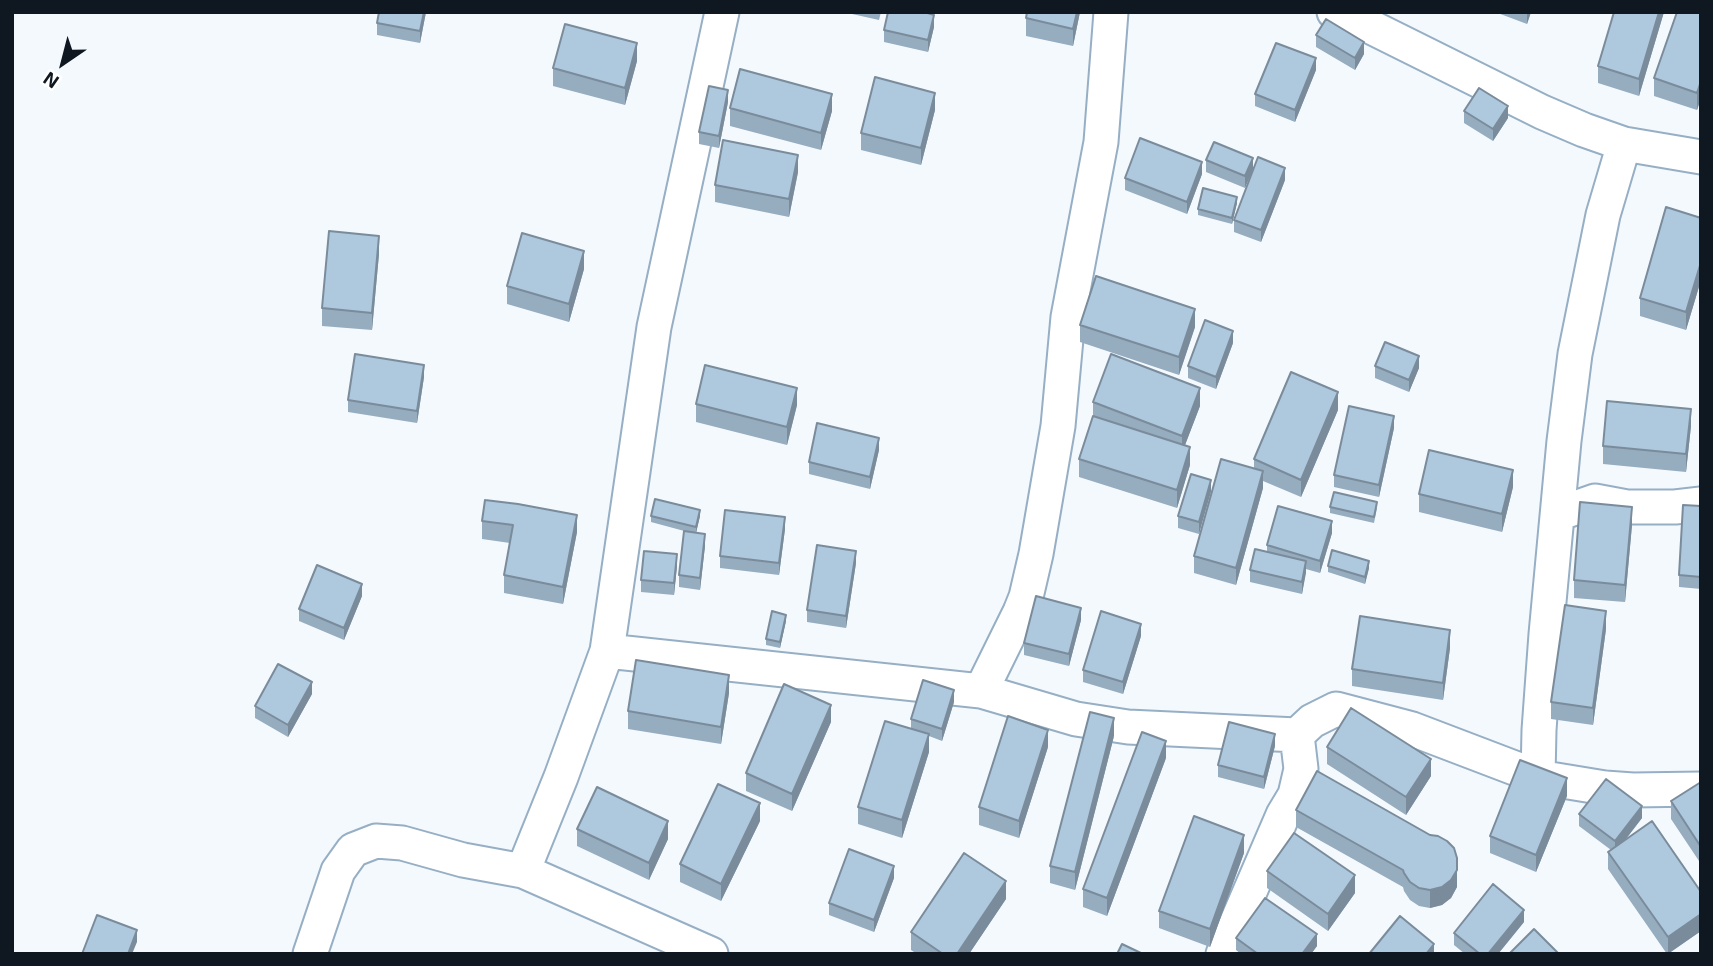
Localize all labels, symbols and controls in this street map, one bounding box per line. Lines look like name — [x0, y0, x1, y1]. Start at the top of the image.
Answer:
north arrow — [28, 28, 98, 98]
text: N — [38, 67, 63, 94]

